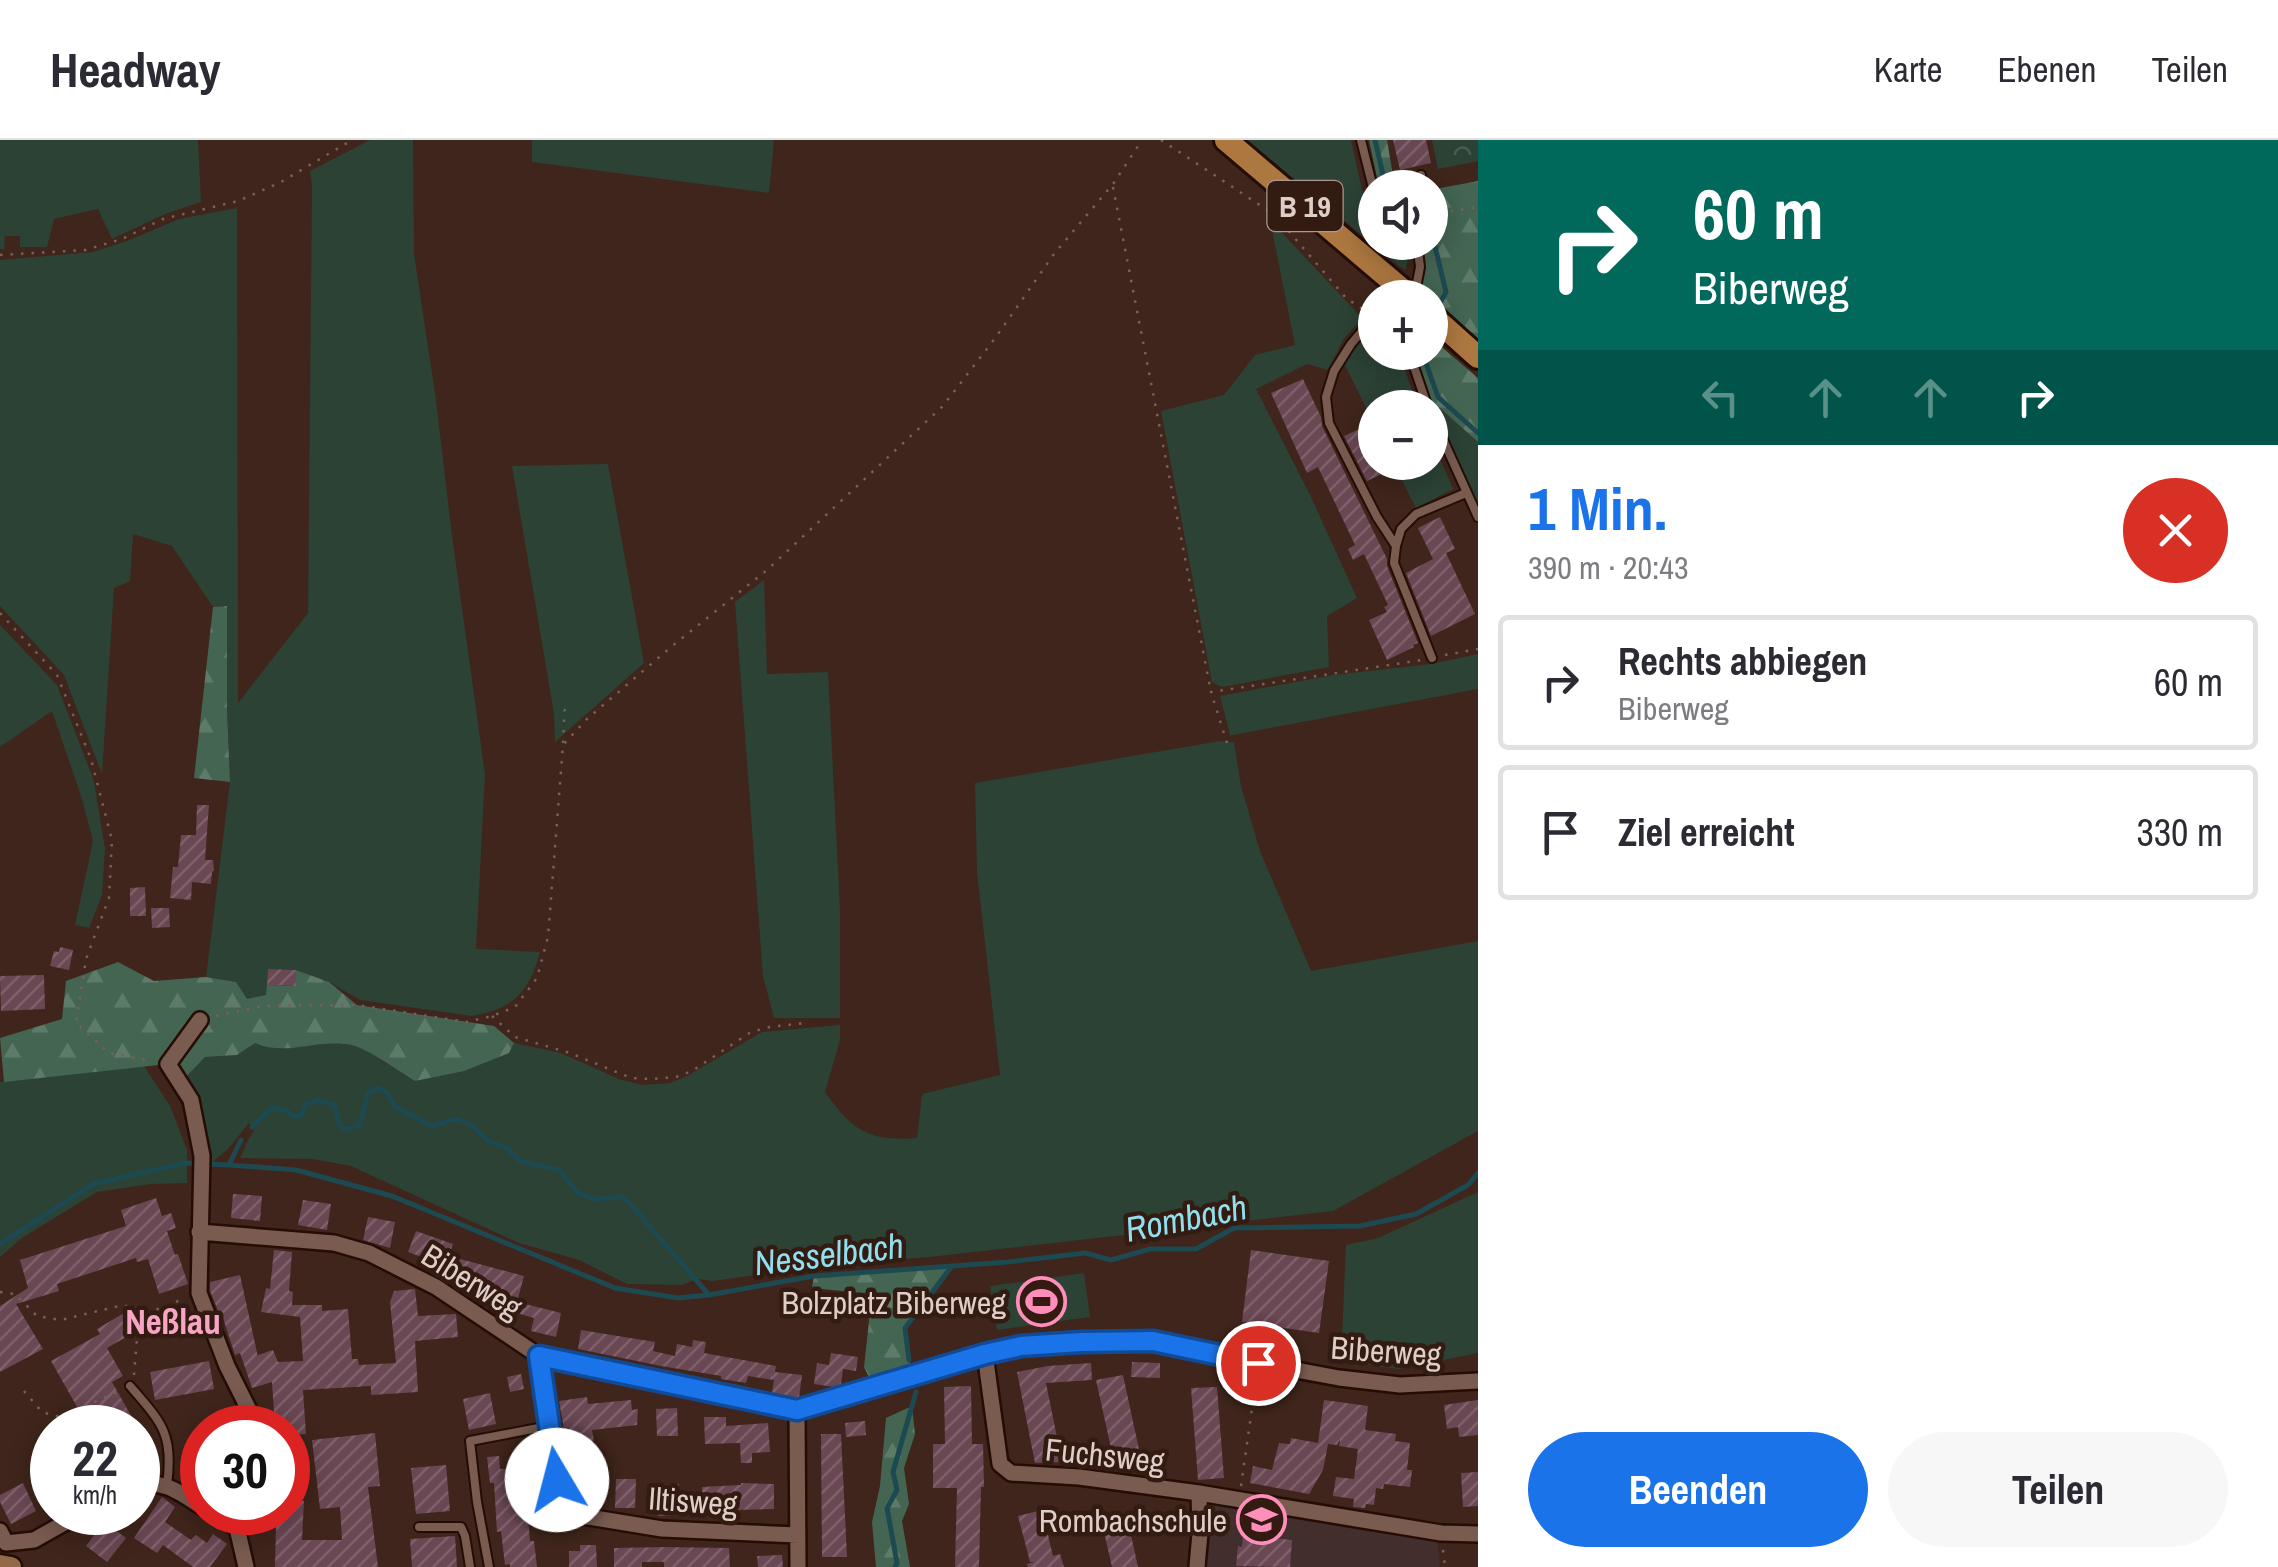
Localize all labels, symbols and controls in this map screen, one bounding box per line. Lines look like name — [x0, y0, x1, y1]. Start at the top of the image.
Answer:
text: Headway — [50, 37, 221, 102]
text: Karte — [1874, 46, 1942, 93]
text: Ebenen — [1997, 46, 2096, 93]
text: Teilen — [2151, 46, 2228, 93]
text: 60 m — [1693, 167, 1824, 261]
map controls — [1358, 170, 1448, 480]
button: sound — [1358, 170, 1448, 260]
icon: right — [1528, 180, 1658, 310]
road number: B 19 — [1268, 181, 1342, 231]
text: Biberweg — [1693, 257, 1849, 318]
button: + — [1358, 280, 1448, 370]
icon: left — [1693, 370, 1748, 425]
icon: ahead — [1798, 370, 1853, 425]
icon: ahead — [1903, 370, 1958, 425]
icon: right — [2008, 370, 2063, 425]
button: − — [1358, 390, 1448, 480]
text: 1 Min. — [1528, 468, 1667, 549]
button: close — [2123, 478, 2228, 583]
text: 390 m · 20:43 — [1528, 546, 1688, 589]
text: Rechts abbiegen — [1618, 636, 1867, 687]
icon: right — [1533, 655, 1588, 710]
text: 60 m — [2154, 657, 2223, 708]
text: Biberweg — [1618, 687, 1729, 730]
icon: arrive — [1533, 805, 1588, 860]
text: Ziel erreicht — [1618, 807, 1795, 858]
text: 330 m — [2136, 807, 2223, 858]
water label: Rombach — [1121, 1183, 1251, 1253]
water label: Nesselbach — [752, 1222, 906, 1286]
street label: Biberweg — [414, 1233, 531, 1329]
sports icon: Bolzplatz Biberweg — [1015, 1276, 1067, 1328]
place label: Bolzplatz Biberweg — [781, 1281, 1006, 1324]
district label: Neßlau — [125, 1298, 221, 1345]
pin — [1216, 1321, 1301, 1406]
street label: Biberweg — [1329, 1326, 1443, 1376]
icon: arrive — [1231, 1336, 1286, 1391]
speed limit sign: 30 — [180, 1405, 310, 1535]
text: 22 — [72, 1424, 118, 1492]
street label: Fuchsweg — [1043, 1427, 1167, 1483]
position arrow — [505, 1428, 609, 1532]
button: Beenden — [1528, 1432, 1868, 1547]
button: Teilen — [1888, 1432, 2228, 1547]
street label: Iltisweg — [647, 1476, 739, 1526]
text: km/h — [73, 1478, 117, 1512]
school or university icon: Rombachschule — [1236, 1494, 1288, 1546]
place label: Rombachschule — [1039, 1499, 1227, 1542]

